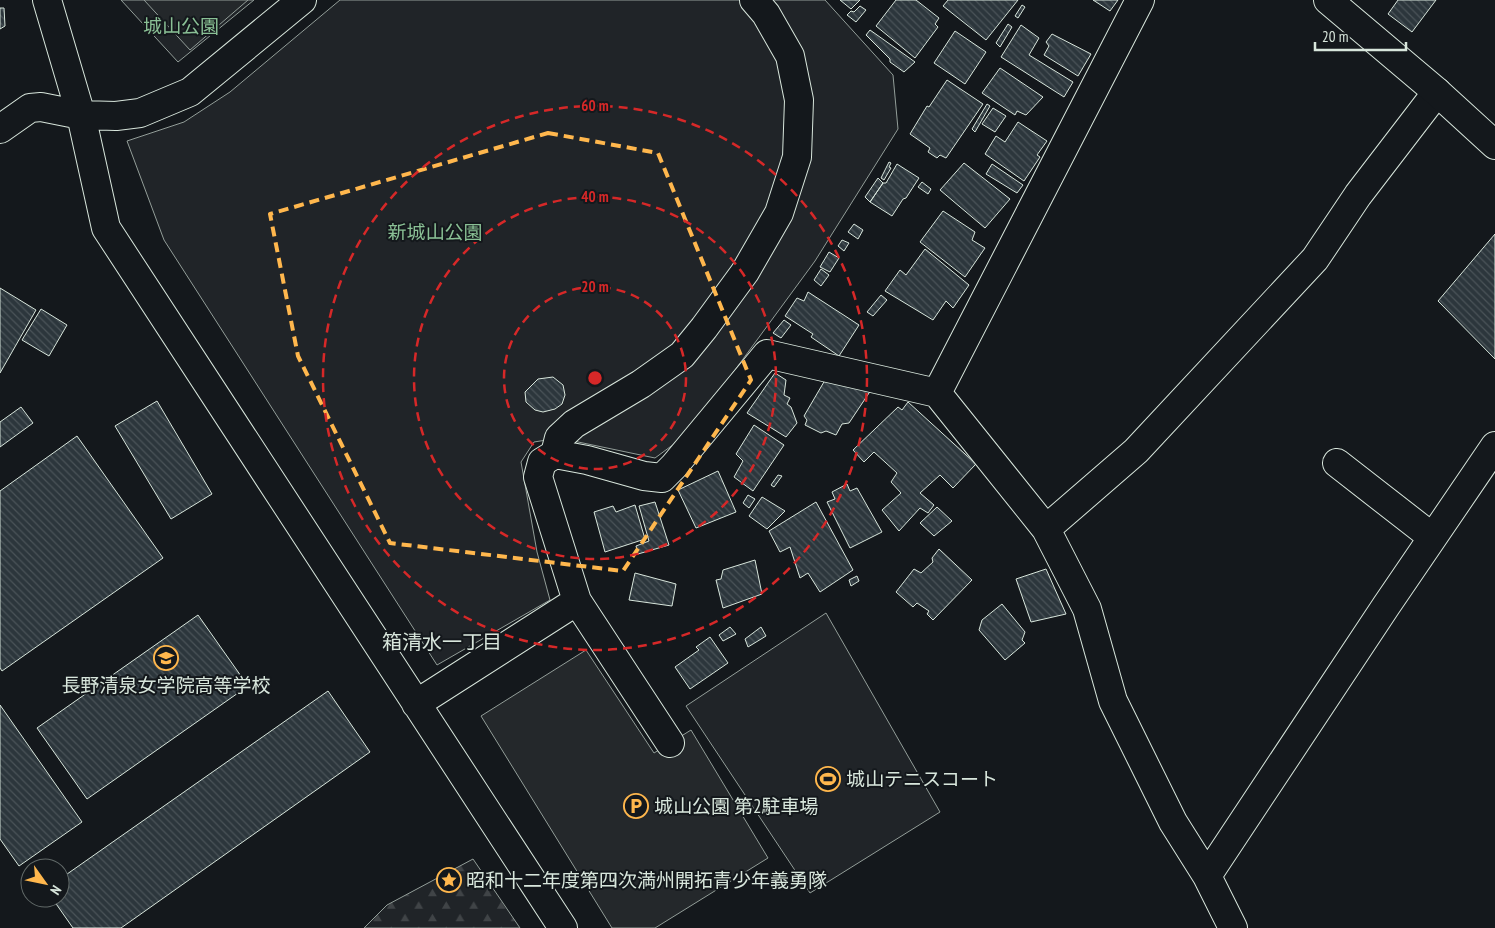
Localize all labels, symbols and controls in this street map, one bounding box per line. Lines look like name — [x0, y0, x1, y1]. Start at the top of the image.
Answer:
park label: 城山公園 — [143, 14, 219, 38]
scale bar — [1315, 20, 1406, 52]
text: 20 m — [1322, 27, 1348, 46]
text: 60 m — [581, 96, 609, 115]
text: 40 m — [581, 187, 609, 206]
park label: 新城山公園 — [387, 220, 483, 244]
text: 20 m — [581, 277, 609, 296]
centre of rings — [586, 369, 604, 387]
district label: 箱清水一丁目 — [382, 629, 502, 655]
school or university icon: 長野清泉女学院高等学校 — [153, 645, 179, 671]
place label: 長野清泉女学院高等学校 — [61, 673, 271, 697]
sports icon: 城山テニスコート — [815, 766, 841, 792]
place label: 城山テニスコート — [846, 767, 998, 791]
parking icon: 城山公園 第2駐車場 — [623, 793, 649, 819]
place label: 城山公園 第2駐車場 — [654, 794, 819, 818]
north arrow — [20, 858, 70, 908]
place icon: 昭和十二年度第四次満州開拓青少年義勇隊 — [436, 867, 462, 893]
place label: 昭和十二年度第四次満州開拓青少年義勇隊 — [466, 868, 827, 892]
text: N — [46, 882, 66, 898]

